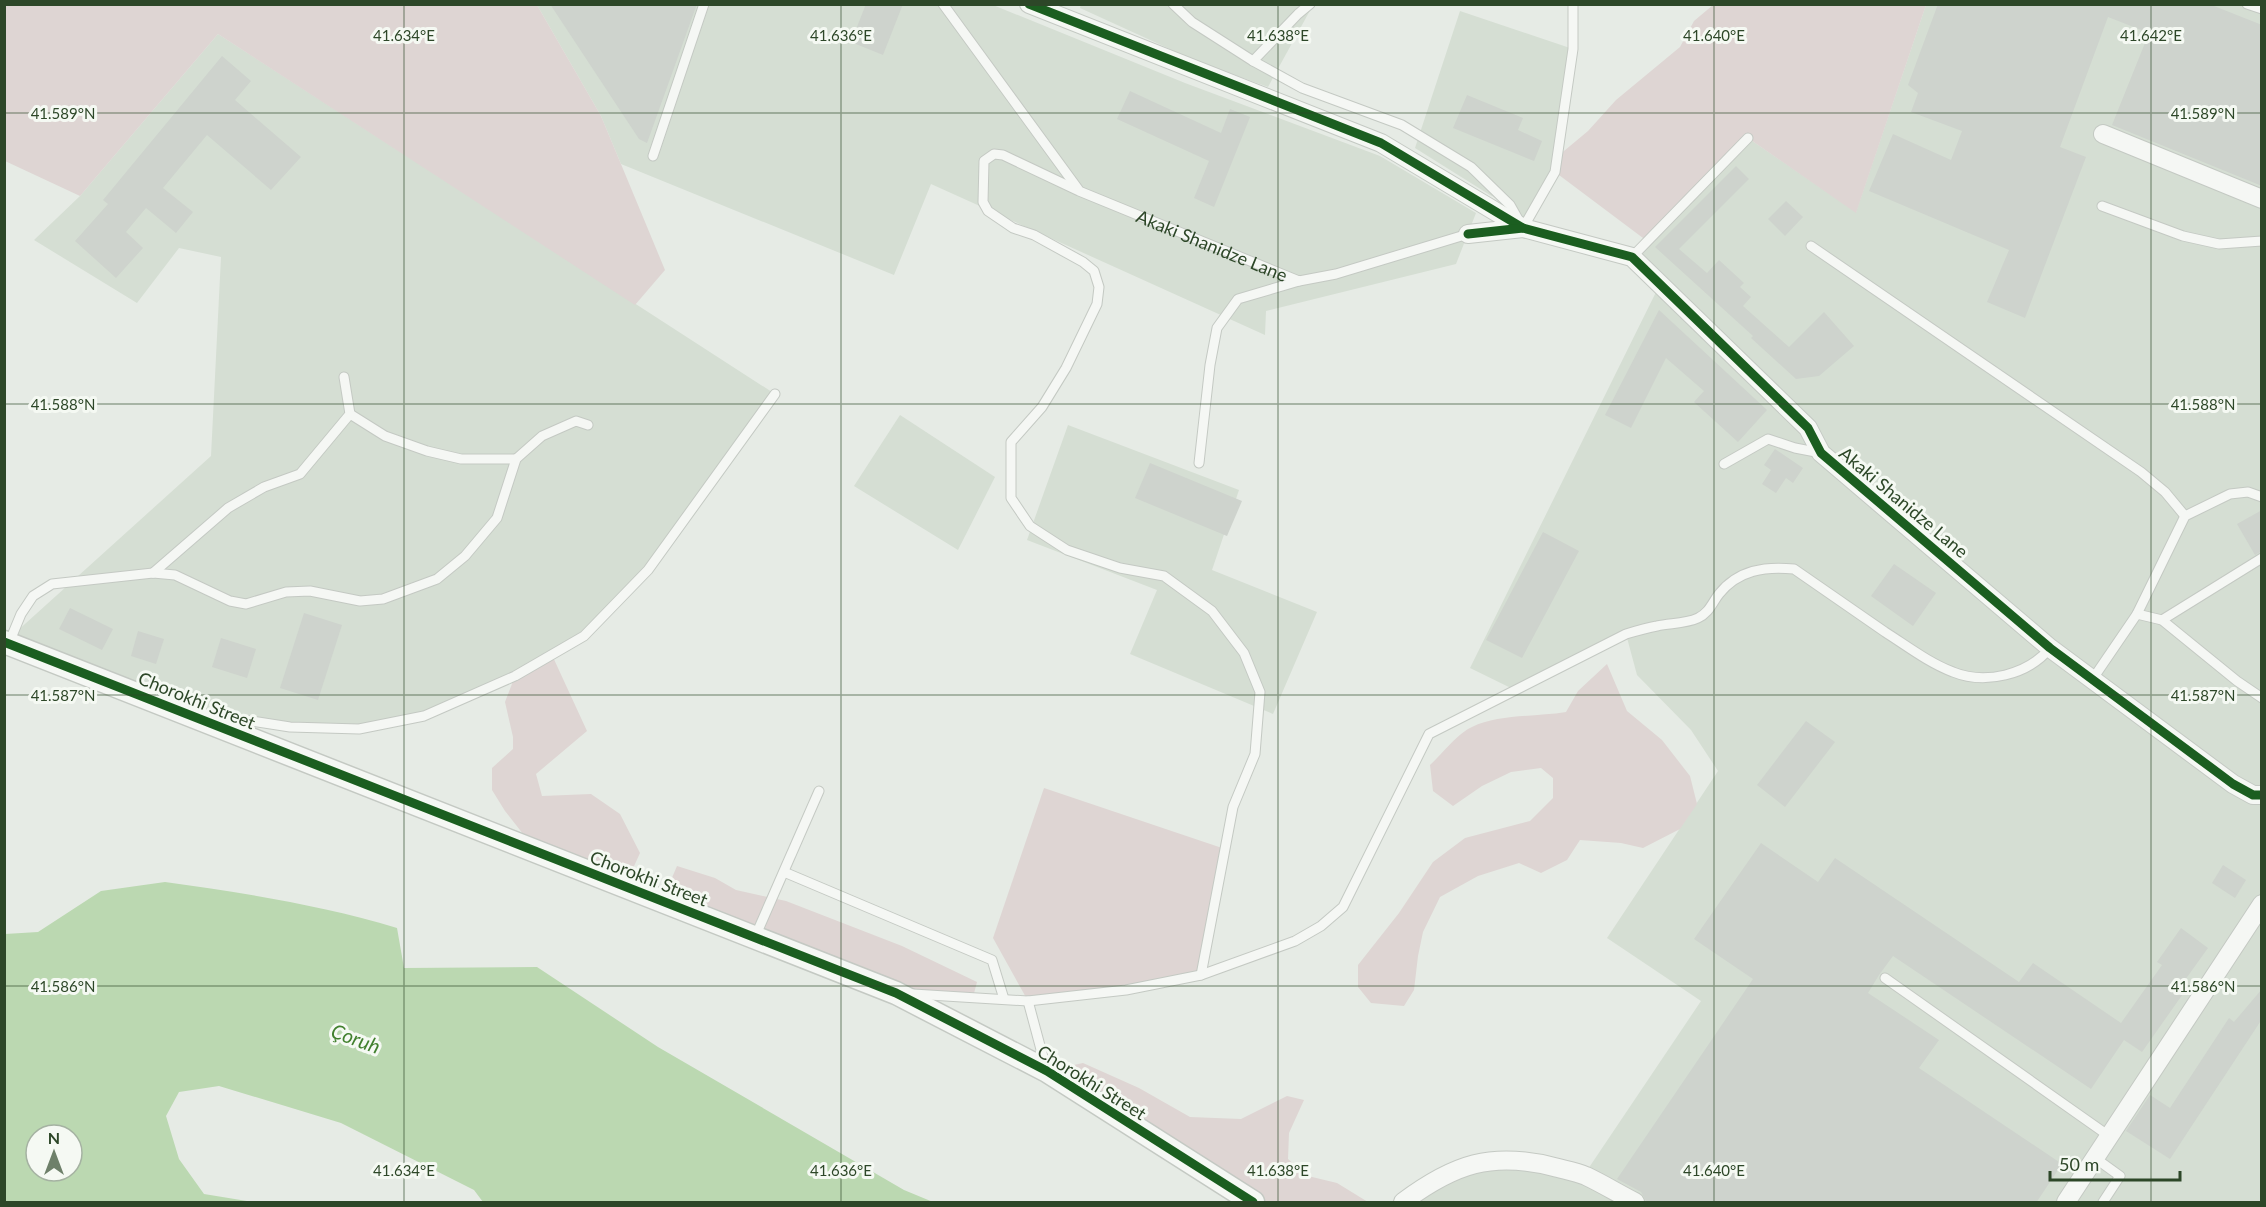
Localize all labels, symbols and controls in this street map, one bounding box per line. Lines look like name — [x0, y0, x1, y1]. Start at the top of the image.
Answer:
text: 41.634°E — [373, 26, 435, 44]
text: 41.636°E — [810, 26, 872, 44]
text: 41.638°E — [1247, 26, 1309, 44]
text: 41.640°E — [1683, 26, 1745, 44]
text: 41.642°E — [2120, 26, 2182, 44]
text: 41.589°N — [31, 104, 95, 122]
text: 41.589°N — [2171, 104, 2235, 122]
street label: Akaki Shanidze Lane — [1133, 205, 1291, 286]
text: 41.588°N — [31, 395, 95, 413]
text: 41.588°N — [2171, 395, 2235, 413]
street label: Akaki Shanidze Lane — [1835, 442, 1973, 562]
street label: Chorokhi Street — [135, 667, 259, 734]
text: 41.587°N — [31, 686, 95, 704]
text: 41.587°N — [2171, 686, 2235, 704]
street label: Chorokhi Street — [587, 845, 711, 911]
text: 41.586°N — [31, 977, 95, 995]
text: 41.586°N — [2171, 977, 2235, 995]
water label: Çoruh — [328, 1018, 384, 1058]
street label: Chorokhi Street — [1034, 1040, 1151, 1125]
north arrow — [24, 1123, 84, 1183]
text: N — [48, 1128, 60, 1147]
scale bar — [2050, 1144, 2180, 1182]
text: 50 m — [2059, 1153, 2099, 1175]
text: 41.634°E — [373, 1161, 435, 1179]
text: 41.636°E — [810, 1161, 872, 1179]
text: 41.638°E — [1247, 1161, 1309, 1179]
text: 41.640°E — [1683, 1161, 1745, 1179]

